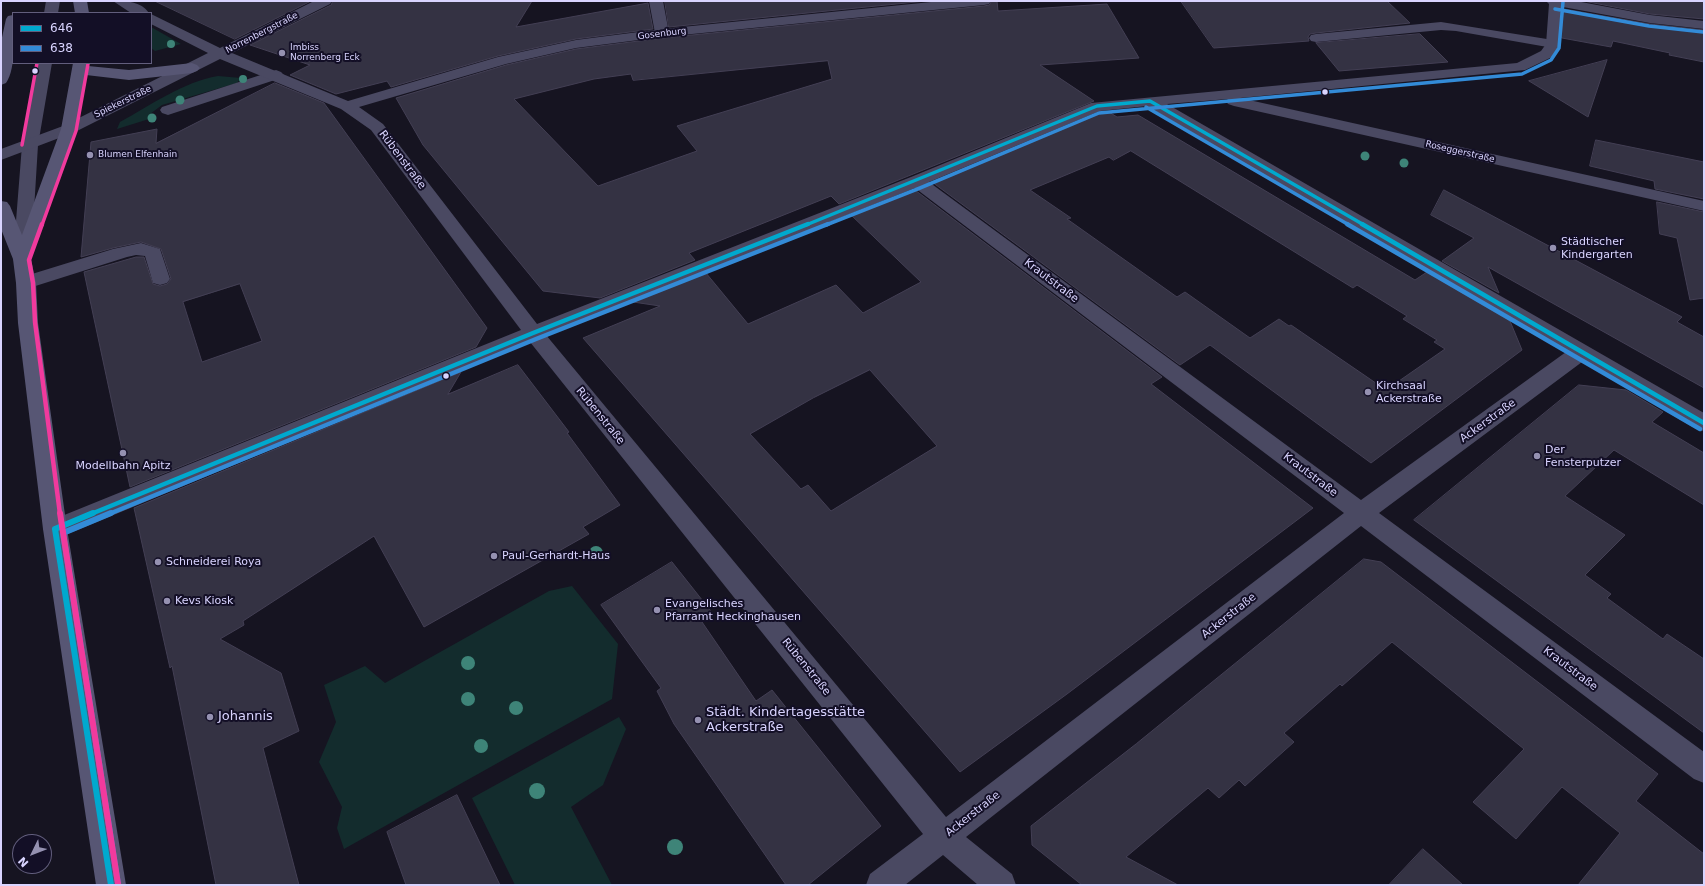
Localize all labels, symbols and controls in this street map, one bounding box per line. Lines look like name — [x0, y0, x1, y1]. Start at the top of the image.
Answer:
street label: Norrenbergstraße — [224, 10, 300, 56]
legend — [12, 12, 152, 64]
text: 646 — [50, 21, 73, 35]
street label: Gosenburg — [637, 26, 687, 42]
text: 638 — [50, 41, 73, 55]
place label: Imbiss Norrenberg Eck — [290, 43, 360, 64]
marker: Imbiss Norrenberg Eck — [277, 48, 287, 58]
unlabelled marker — [30, 66, 40, 76]
street label: Spiekerstraße — [93, 84, 153, 120]
unlabelled marker — [1320, 87, 1330, 97]
street label: Rübenstraße — [376, 128, 428, 192]
street label: Roseggerstraße — [1424, 139, 1496, 165]
marker: Blumen Elfenhain — [85, 150, 95, 160]
place label: Blumen Elfenhain — [98, 150, 177, 160]
place label: Städtischer Kindergarten — [1561, 235, 1633, 261]
marker: Städtischer Kindergarten — [1548, 243, 1558, 253]
street label: Krautstraße — [1021, 256, 1081, 306]
unlabelled marker — [441, 371, 451, 381]
place label: Kirchsaal Ackerstraße — [1376, 379, 1442, 405]
street label: Rübenstraße — [573, 385, 627, 447]
marker: Kirchsaal Ackerstraße — [1363, 387, 1373, 397]
street label: Ackerstraße — [1458, 396, 1518, 446]
place label: Der Fensterputzer — [1545, 443, 1621, 469]
marker: Modellbahn Apitz — [118, 448, 128, 458]
street label: Krautstraße — [1280, 450, 1340, 500]
marker: Der Fensterputzer — [1532, 451, 1542, 461]
place label: Modellbahn Apitz — [76, 459, 170, 473]
place label: Paul-Gerhardt-Haus — [502, 549, 610, 563]
marker: Paul-Gerhardt-Haus — [489, 551, 499, 561]
place label: Schneiderei Roya — [166, 555, 261, 569]
marker: Schneiderei Roya — [153, 557, 163, 567]
street label: Ackerstraße — [1199, 591, 1259, 641]
place label: Kevs Kiosk — [175, 594, 233, 608]
marker: Kevs Kiosk — [162, 596, 172, 606]
place label: Evangelisches Pfarramt Heckinghausen — [665, 597, 801, 623]
marker: Evangelisches Pfarramt Heckinghausen — [652, 605, 662, 615]
street label: Rübenstraße — [779, 636, 833, 698]
street label: Krautstraße — [1540, 644, 1600, 694]
place label: Städt. Kindertagesstätte Ackerstraße — [706, 705, 865, 736]
place label: Johannis — [218, 709, 273, 725]
marker: Johannis — [205, 712, 215, 722]
marker: Städt. Kindertagesstätte Ackerstraße — [693, 715, 703, 725]
street label: Ackerstraße — [943, 789, 1003, 839]
north arrow — [12, 834, 52, 874]
text: N — [16, 854, 31, 870]

